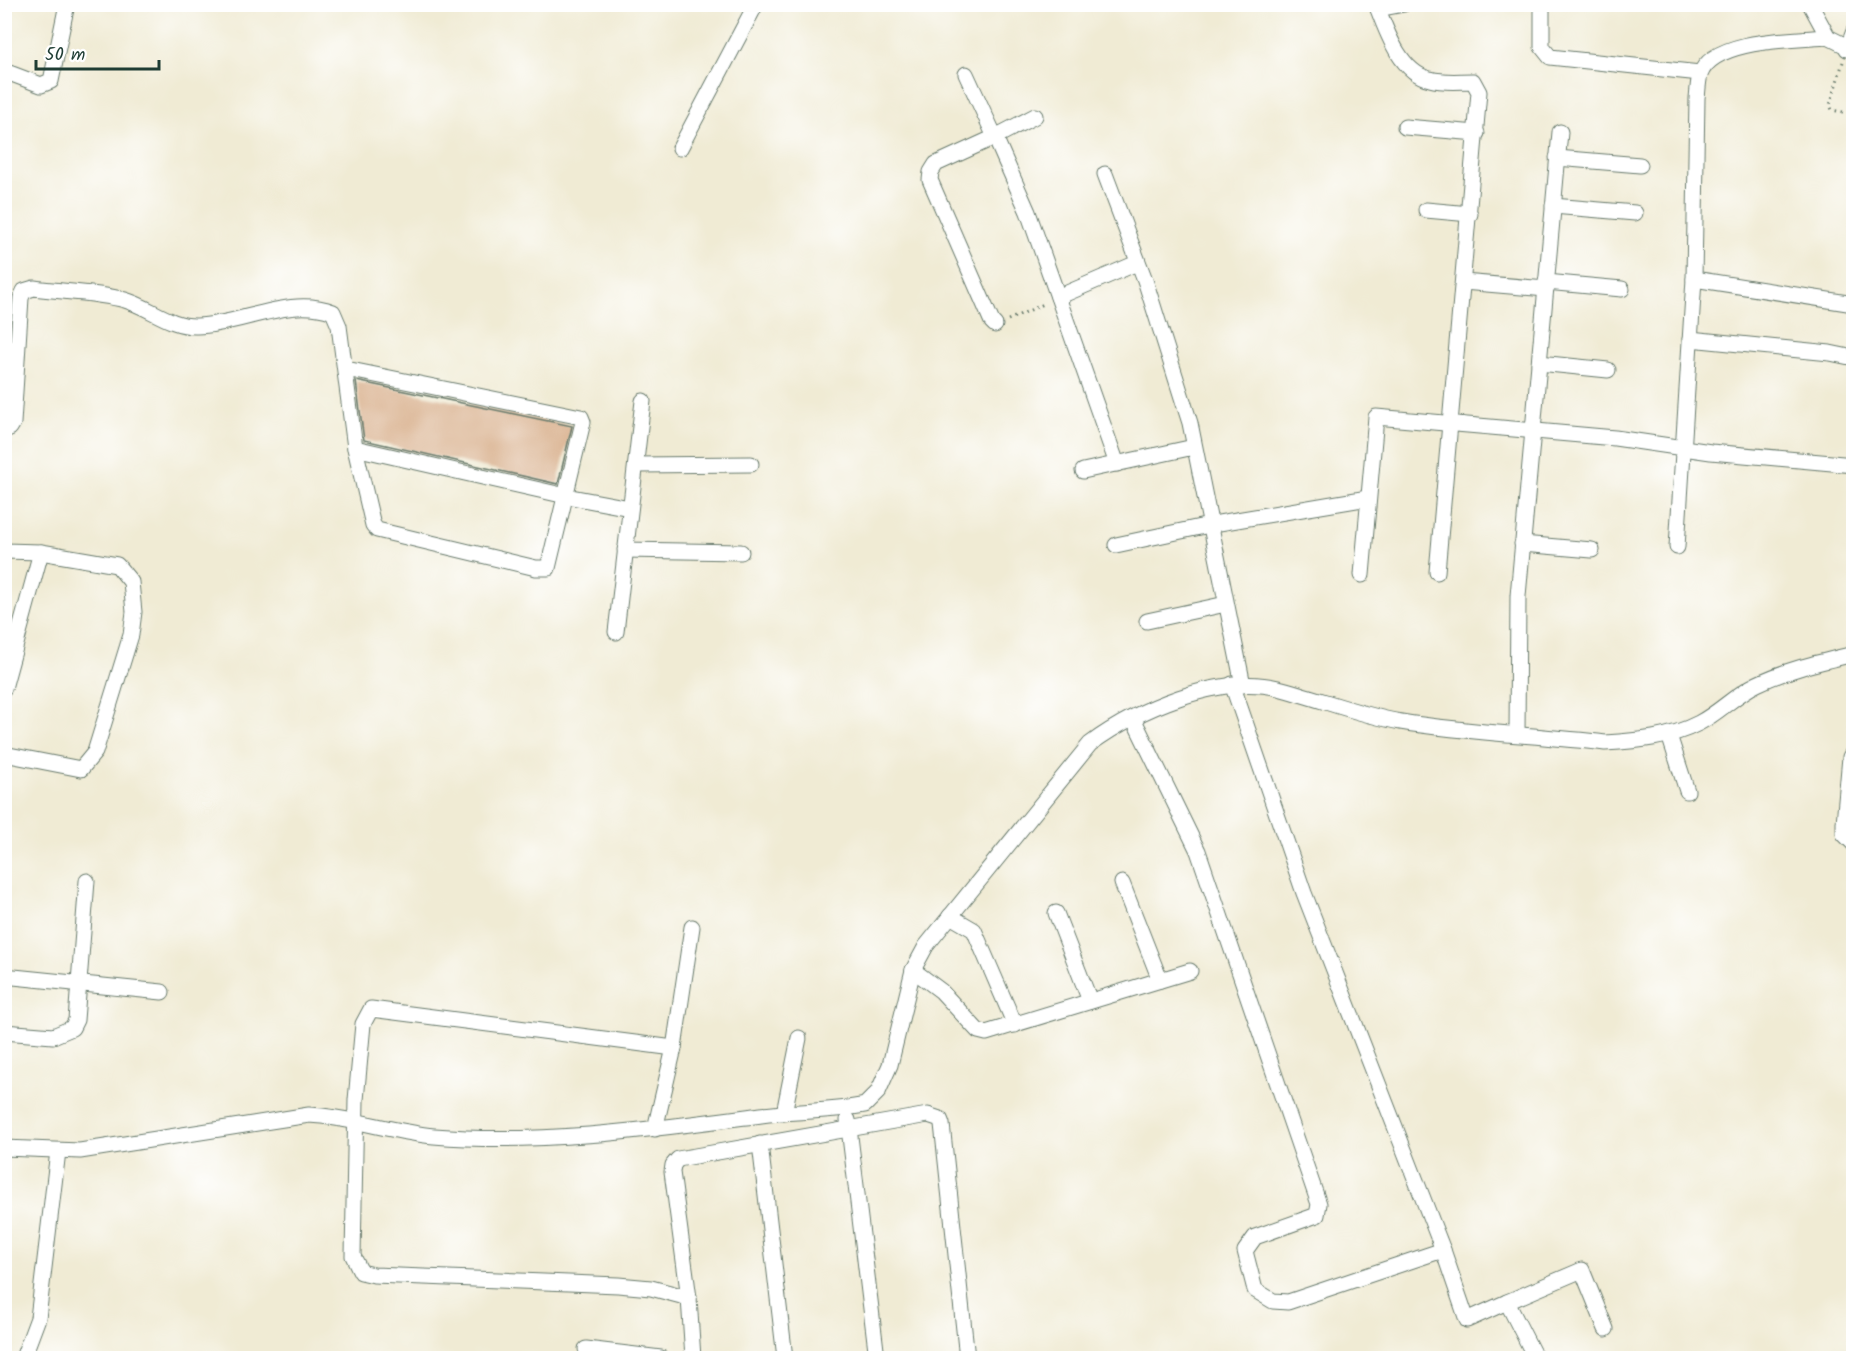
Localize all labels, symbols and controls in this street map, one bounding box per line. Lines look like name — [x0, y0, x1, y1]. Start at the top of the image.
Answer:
scale bar — [36, 33, 159, 71]
text: 50 m — [45, 41, 85, 70]

